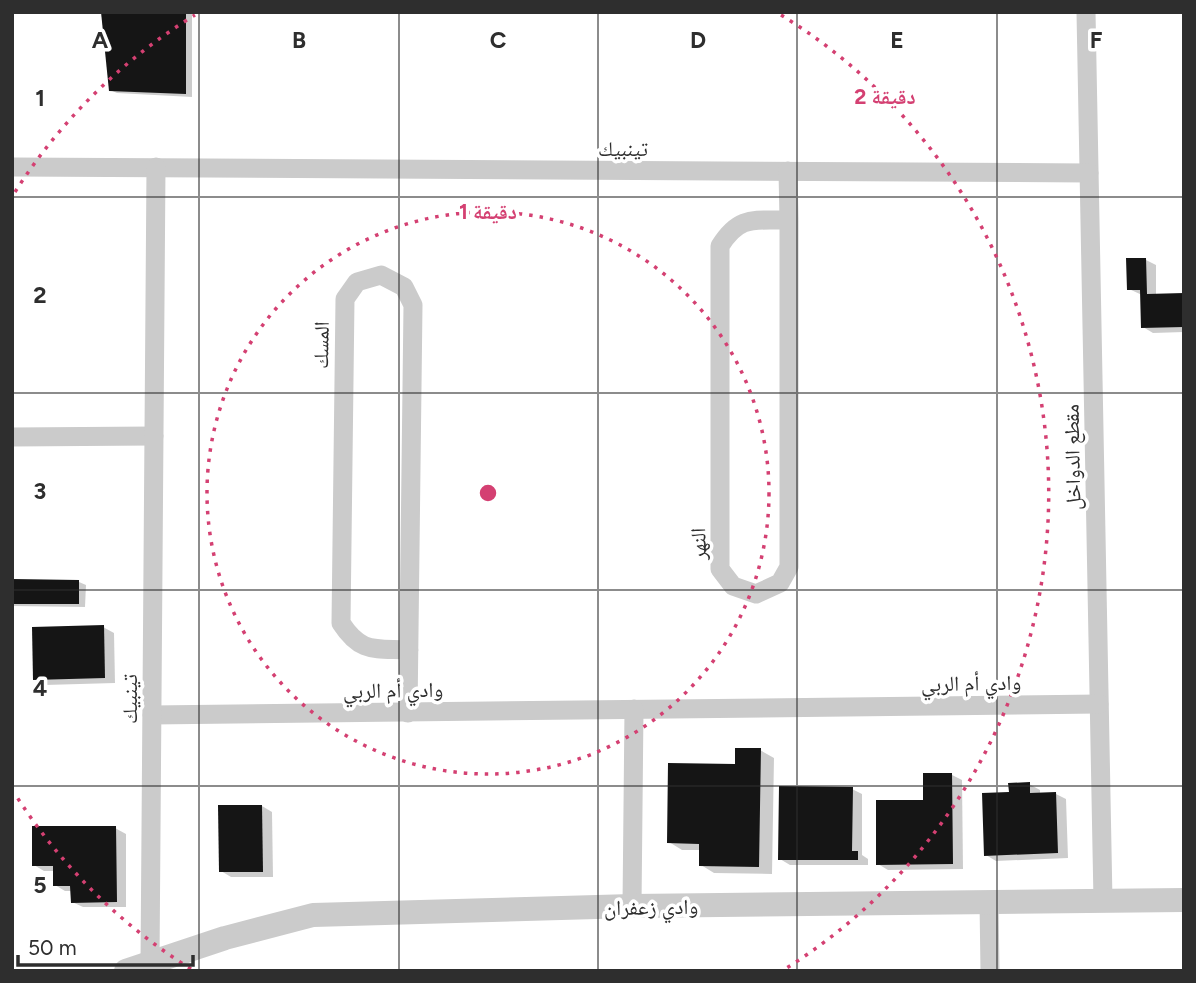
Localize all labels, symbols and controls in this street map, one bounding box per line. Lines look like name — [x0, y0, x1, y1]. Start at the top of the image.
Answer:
text: A — [92, 26, 109, 54]
text: B — [292, 26, 306, 54]
text: C — [490, 26, 507, 54]
text: D — [690, 26, 706, 54]
text: E — [890, 26, 904, 54]
text: F — [1090, 26, 1103, 54]
text: 1 — [35, 84, 45, 112]
text: 2 دقيقة — [854, 84, 916, 109]
street label: تينبيك — [598, 136, 648, 161]
text: 1 دقيقة — [459, 199, 517, 224]
text: 2 — [33, 281, 47, 309]
street label: المسك — [308, 321, 334, 369]
street label: مقطع الدواخل — [1059, 404, 1086, 510]
text: 3 — [34, 477, 46, 505]
centre of rings — [476, 481, 500, 505]
street label: النهر — [685, 528, 711, 561]
street label: وادي أم الربي — [921, 670, 1021, 701]
text: 4 — [33, 674, 47, 702]
street label: تينبيك — [117, 674, 142, 724]
street label: وادي أم الربي — [343, 677, 443, 708]
text: 5 — [33, 871, 47, 899]
street label: وادي زعفران — [604, 894, 698, 925]
scale bar — [18, 923, 192, 967]
text: 50 m — [28, 935, 77, 960]

